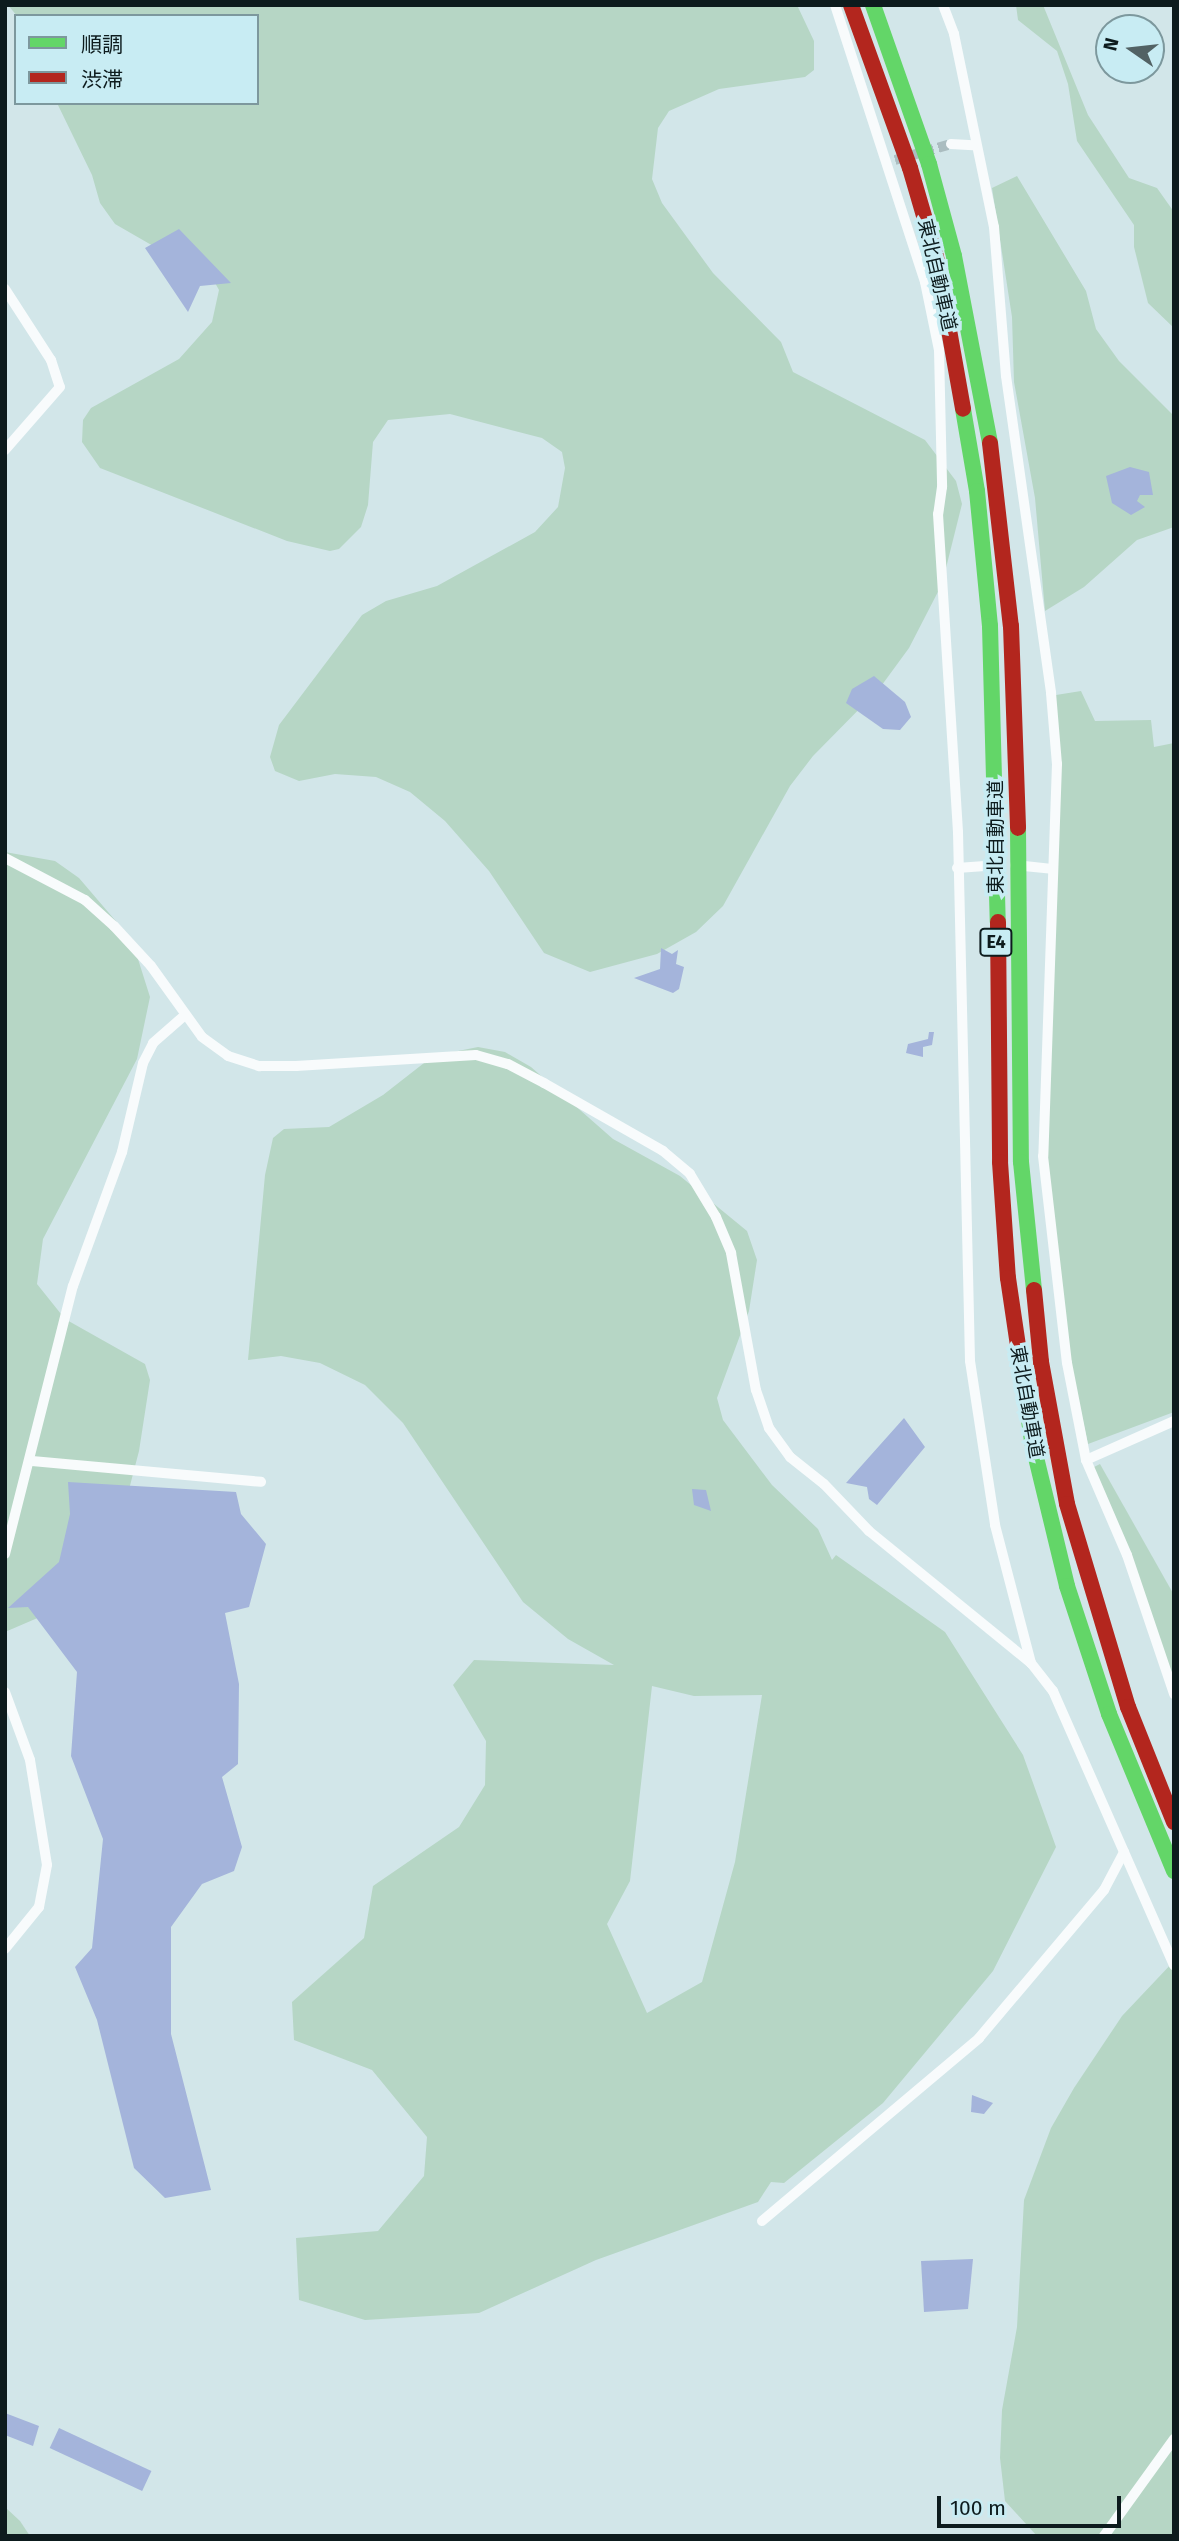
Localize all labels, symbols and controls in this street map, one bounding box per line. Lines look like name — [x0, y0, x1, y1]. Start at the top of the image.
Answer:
legend — [14, 14, 259, 105]
north arrow — [1095, 14, 1165, 84]
text: 順調 — [81, 32, 123, 58]
text: N — [1098, 35, 1124, 53]
text: 渋滞 — [81, 67, 123, 93]
street label: 東北自動車道 — [913, 217, 961, 333]
street label: 東北自動車道 — [985, 780, 1007, 894]
road number: E4 — [978, 928, 1014, 957]
street label: 東北自動車道 — [1006, 1344, 1048, 1460]
scale bar — [941, 2482, 1125, 2526]
text: 100 m — [950, 2495, 1006, 2521]

